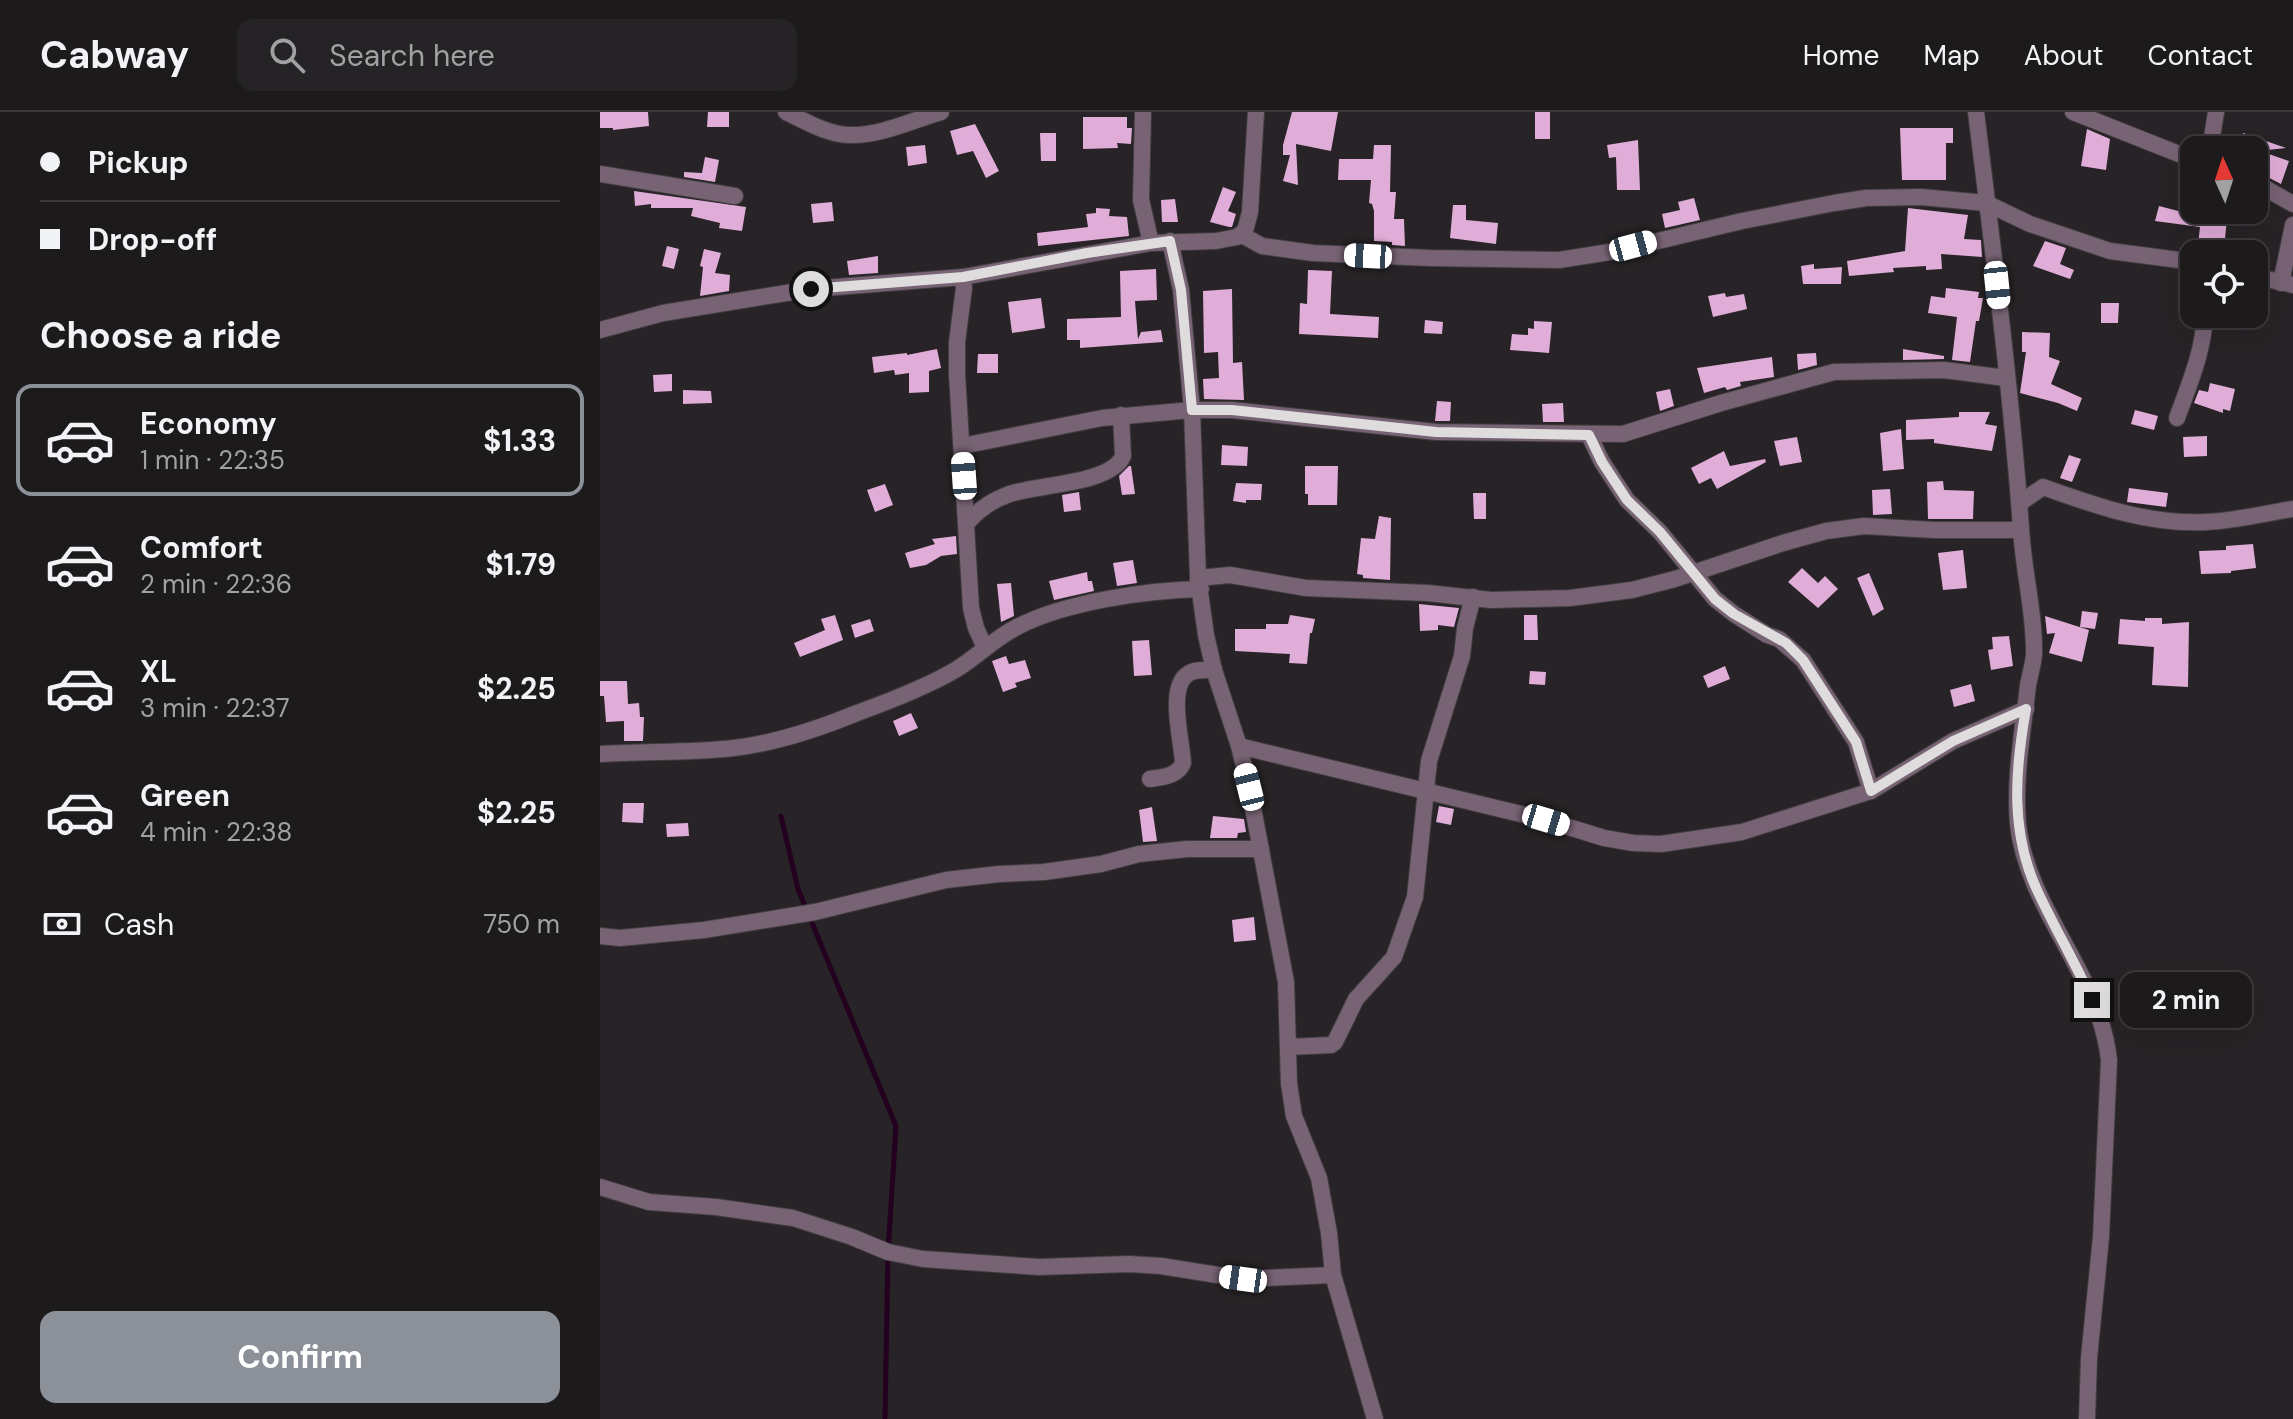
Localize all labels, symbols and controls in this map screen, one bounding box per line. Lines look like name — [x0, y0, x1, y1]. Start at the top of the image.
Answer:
search box — [237, 19, 797, 91]
text: Cabway — [40, 30, 189, 80]
icon: search — [265, 33, 309, 77]
text: Search here — [329, 36, 495, 75]
text: Home — [1803, 37, 1879, 74]
text: Map — [1923, 37, 1980, 74]
text: About — [2024, 37, 2103, 74]
text: Contact — [2147, 37, 2253, 74]
north arrow — [2180, 136, 2268, 224]
map controls — [2180, 136, 2268, 328]
text: Pickup — [88, 143, 188, 182]
text: Drop-off — [88, 220, 217, 259]
car — [1607, 228, 1659, 264]
button: locate — [2180, 240, 2268, 328]
car — [1343, 243, 1393, 269]
car — [1983, 260, 2011, 310]
route start — [793, 271, 829, 307]
text: Choose a ride — [40, 312, 281, 359]
icon: car — [44, 404, 116, 476]
text: Economy — [140, 404, 277, 443]
text: $1.33 — [483, 421, 556, 460]
text: 1 min · 22:35 — [140, 443, 285, 477]
car — [950, 451, 978, 501]
icon: car — [44, 528, 116, 600]
text: Comfort — [140, 528, 263, 567]
text: $1.79 — [485, 545, 556, 584]
text: 2 min · 22:36 — [140, 567, 292, 601]
icon: car — [44, 652, 116, 724]
text: XL — [140, 652, 177, 691]
text: $2.25 — [477, 669, 556, 708]
text: 3 min · 22:37 — [140, 691, 290, 725]
car — [1232, 761, 1266, 813]
icon: car — [44, 776, 116, 848]
text: Green — [140, 776, 230, 815]
text: $2.25 — [477, 793, 556, 832]
car — [1520, 802, 1572, 838]
text: 4 min · 22:38 — [140, 815, 292, 849]
icon: cash — [40, 902, 84, 946]
text: Cash — [104, 905, 174, 944]
text: 750 m — [483, 907, 560, 941]
callout: 2 min — [2120, 972, 2252, 1028]
route end — [2074, 982, 2110, 1018]
text: 2 min — [2152, 983, 2220, 1017]
car — [1218, 1264, 1268, 1294]
button: Confirm — [40, 1311, 560, 1403]

